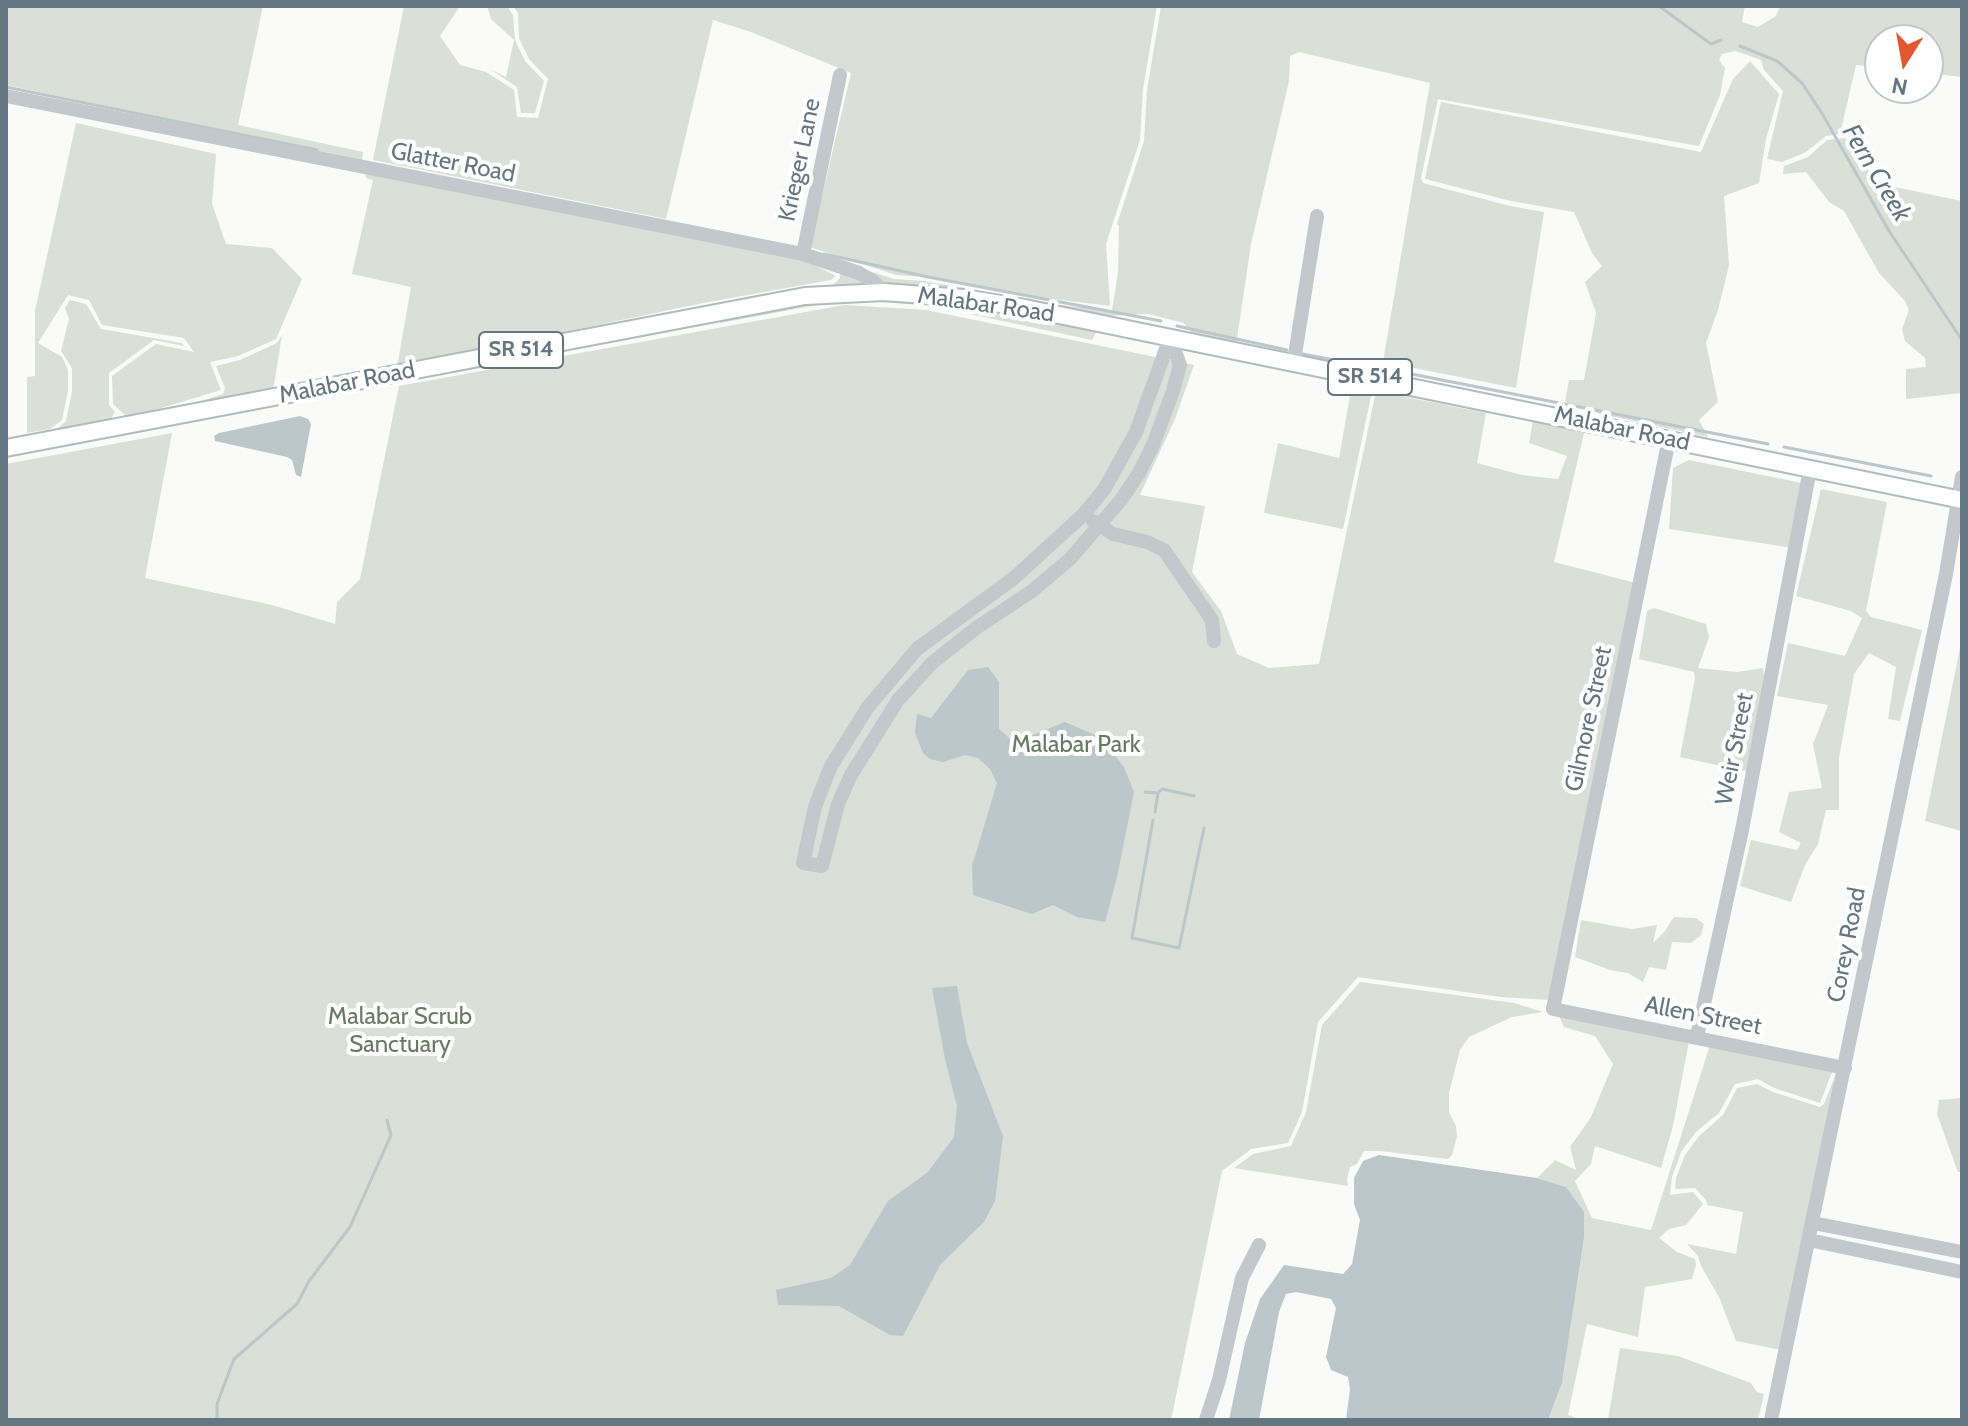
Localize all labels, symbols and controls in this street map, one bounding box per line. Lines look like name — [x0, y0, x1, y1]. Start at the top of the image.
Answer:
north arrow — [1864, 24, 1944, 104]
text: N — [1889, 71, 1910, 101]
street label: Krieger Lane — [773, 96, 827, 224]
water label: Fern Creek — [1835, 119, 1917, 227]
street label: Glatter Road — [388, 137, 518, 189]
street label: Malabar Road — [916, 281, 1056, 329]
road number: SR 514 — [479, 332, 563, 368]
street label: Malabar Road — [277, 356, 417, 410]
road number: SR 514 — [1328, 359, 1412, 395]
street label: Malabar Road — [1552, 401, 1692, 457]
street label: Gilmore Street — [1560, 644, 1618, 794]
street label: Weir Street — [1710, 690, 1760, 808]
park label: Malabar Park — [1011, 731, 1141, 759]
street label: Corey Road — [1822, 885, 1872, 1005]
street label: Allen Street — [1642, 991, 1764, 1041]
park label: Malabar Scrub Sanctuary — [328, 1003, 472, 1059]

